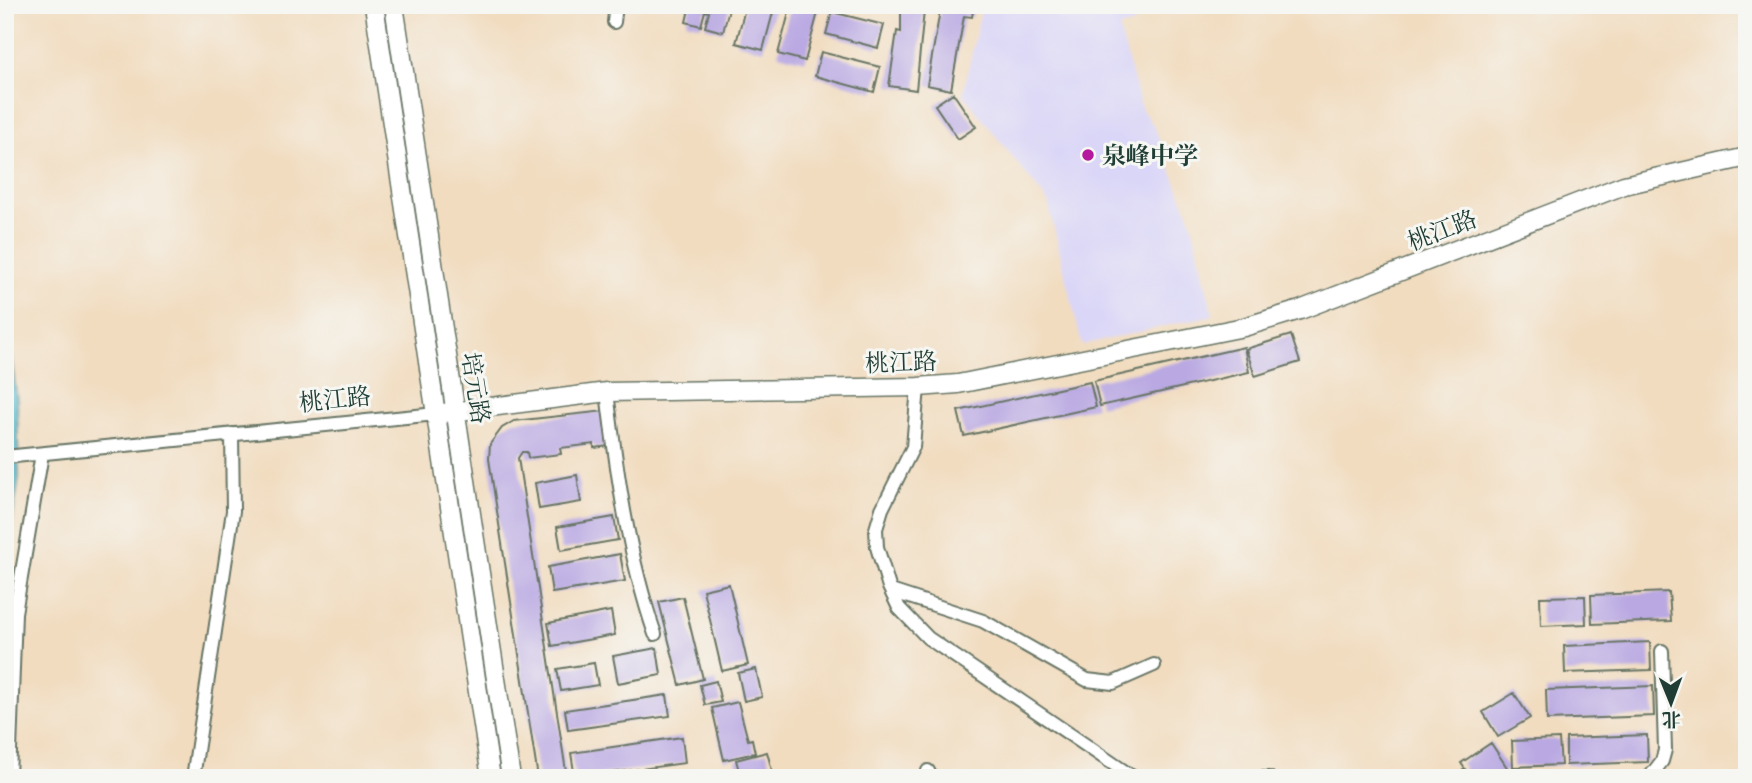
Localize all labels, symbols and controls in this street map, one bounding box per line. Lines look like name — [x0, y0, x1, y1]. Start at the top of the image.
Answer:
place label: 泉峰中学 — [1102, 138, 1198, 173]
marker: 泉峰中学 — [1080, 147, 1096, 163]
street label: 桃江路 — [1402, 201, 1482, 259]
street label: 桃江路 — [864, 343, 938, 381]
street label: 培元路 — [453, 350, 499, 426]
street label: 桃江路 — [297, 378, 373, 420]
north arrow — [1636, 668, 1706, 738]
text: 北 — [1662, 706, 1681, 734]

